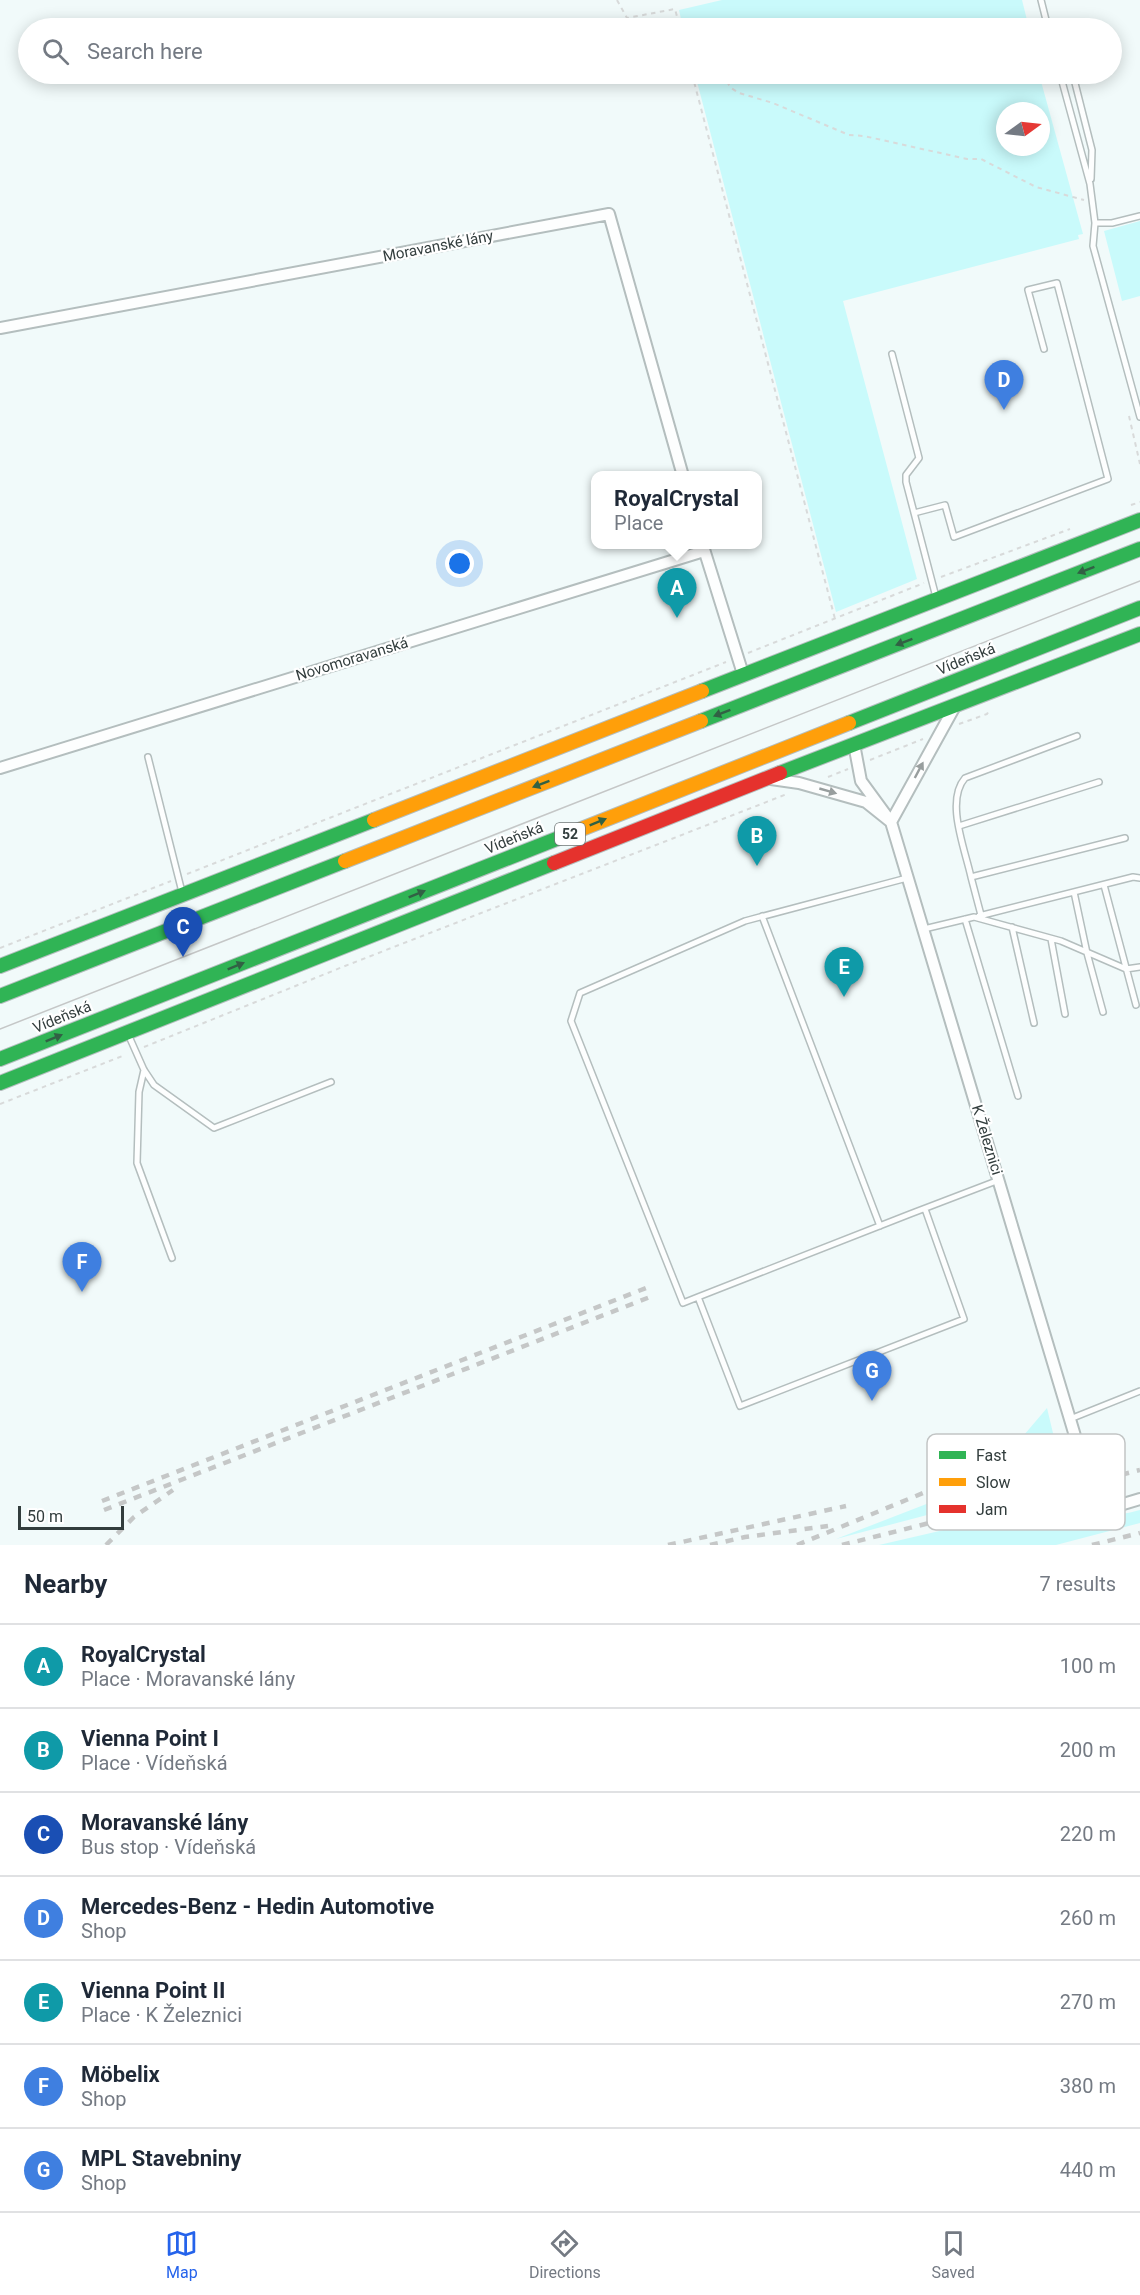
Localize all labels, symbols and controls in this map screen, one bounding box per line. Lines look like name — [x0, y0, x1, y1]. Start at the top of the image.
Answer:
search box — [18, 18, 1122, 84]
icon: search — [39, 35, 72, 68]
text: Search here — [87, 39, 203, 64]
north arrow — [996, 102, 1050, 156]
street label: Moravanské lány — [381, 226, 495, 266]
pin: D — [984, 360, 1024, 410]
popup — [591, 471, 762, 549]
text: RoyalCrystal — [614, 486, 739, 511]
text: Place — [614, 511, 663, 535]
your location — [445, 549, 474, 578]
one-way arrow — [1076, 566, 1094, 576]
pin: A — [658, 568, 696, 618]
street label: Novomoravanská — [294, 633, 410, 685]
one-way arrow — [895, 637, 913, 647]
street label: Vídeňská — [934, 639, 998, 679]
one-way arrow — [713, 708, 731, 718]
one-way arrow — [914, 762, 924, 779]
one-way arrow — [532, 780, 550, 789]
one-way arrow — [819, 787, 837, 796]
pin: B — [738, 816, 777, 866]
one-way arrow — [590, 817, 608, 827]
street label: Vídeňská — [482, 818, 546, 858]
road number: 52 — [555, 823, 585, 845]
one-way arrow — [408, 889, 426, 898]
pin: C — [164, 908, 202, 957]
pin: E — [824, 948, 864, 997]
one-way arrow — [227, 961, 245, 971]
street label: Vídeňská — [30, 997, 94, 1037]
one-way arrow — [46, 1033, 64, 1043]
street label: K Železnici — [968, 1103, 1006, 1177]
pin: F — [62, 1242, 101, 1292]
pin: G — [852, 1352, 892, 1401]
legend — [927, 1434, 1125, 1530]
text: Fast — [976, 1446, 1007, 1465]
text: Slow — [976, 1473, 1011, 1492]
text: Jam — [976, 1500, 1008, 1519]
scale bar — [18, 1503, 124, 1530]
text: 50 m — [27, 1507, 63, 1526]
text: Nearby — [24, 1569, 107, 1599]
text: 7 results — [1040, 1572, 1116, 1596]
text: RoyalCrystal — [81, 1642, 206, 1667]
text: A — [37, 1654, 50, 1678]
text: 100 m — [1060, 1654, 1116, 1678]
text: Place · Moravanské lány — [81, 1667, 295, 1691]
text: Vienna Point I — [81, 1726, 219, 1751]
text: B — [37, 1738, 50, 1762]
text: 200 m — [1060, 1738, 1116, 1762]
text: Place · Vídeňská — [81, 1751, 228, 1775]
text: Moravanské lány — [81, 1810, 248, 1835]
text: C — [37, 1822, 50, 1846]
text: 220 m — [1060, 1822, 1116, 1846]
text: Bus stop · Vídeňská — [81, 1835, 256, 1859]
text: Mercedes-Benz - Hedin Automotive — [81, 1894, 434, 1919]
text: D — [37, 1906, 50, 1930]
text: 260 m — [1060, 1906, 1116, 1930]
text: Shop — [81, 1919, 127, 1943]
text: Vienna Point II — [81, 1978, 225, 2003]
text: E — [38, 1990, 49, 2014]
text: 270 m — [1060, 1990, 1116, 2014]
text: Place · K Železnici — [81, 2003, 242, 2027]
text: Möbelix — [81, 2062, 160, 2087]
text: F — [38, 2074, 49, 2098]
text: 380 m — [1060, 2074, 1116, 2098]
text: Shop — [81, 2087, 127, 2111]
text: MPL Stavebniny — [81, 2146, 241, 2171]
text: G — [37, 2158, 50, 2182]
text: 440 m — [1060, 2158, 1116, 2182]
text: Shop — [81, 2171, 127, 2195]
tab: Map — [165, 2227, 198, 2282]
tab: Directions — [529, 2227, 601, 2282]
tab: Saved — [931, 2227, 975, 2282]

